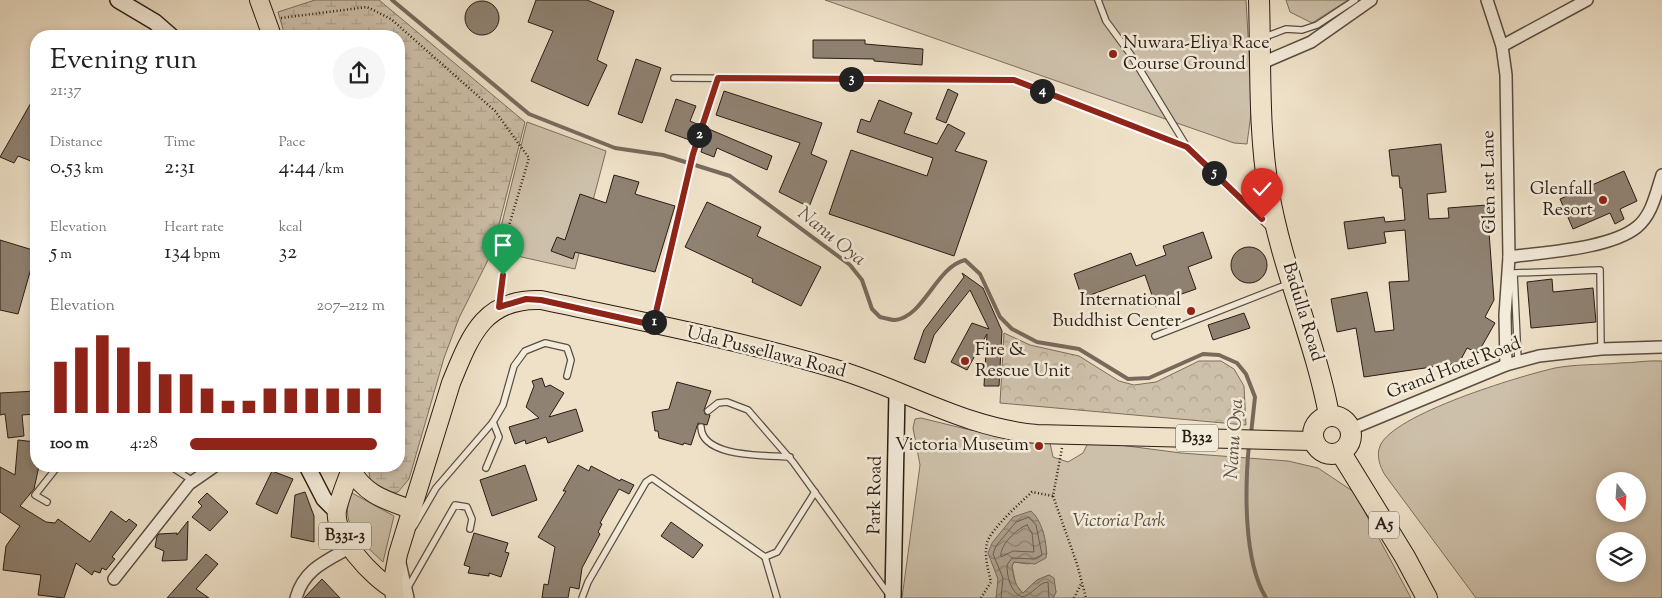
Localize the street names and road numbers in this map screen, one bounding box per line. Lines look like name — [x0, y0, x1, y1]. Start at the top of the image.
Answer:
street label: Glen 1st Lane — [1476, 130, 1504, 234]
street label: Badulla Road — [1275, 259, 1329, 365]
street label: Uda Pussellawa Road — [683, 321, 849, 385]
street label: Grand Hotel Road — [1383, 331, 1525, 407]
road number: B332 — [1176, 424, 1218, 452]
street label: Park Road — [862, 455, 890, 535]
road number: A5 — [1369, 512, 1399, 538]
road number: B331-3 — [319, 522, 371, 550]

